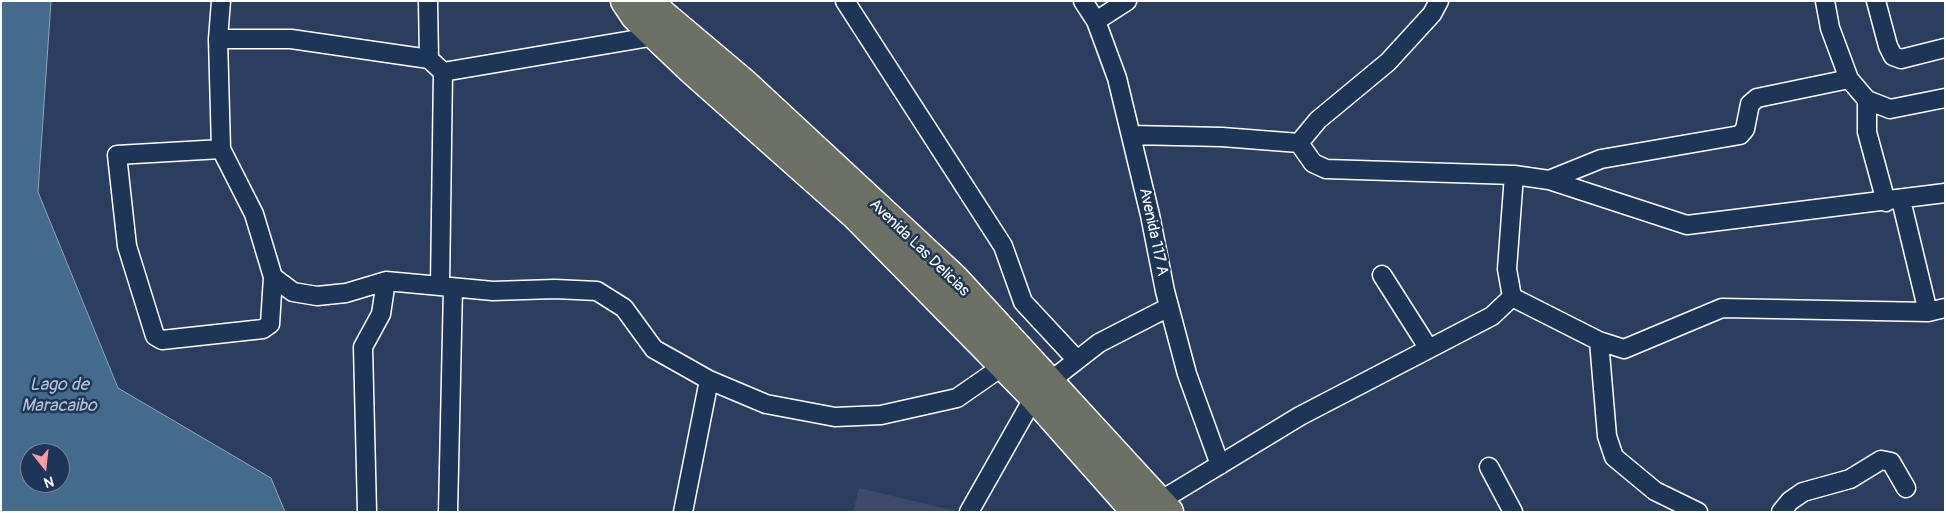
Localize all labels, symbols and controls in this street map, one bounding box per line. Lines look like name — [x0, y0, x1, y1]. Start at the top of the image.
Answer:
street label: Avenida 117 A — [1134, 186, 1172, 278]
street label: Avenida Las Delicias — [865, 195, 973, 301]
water label: Lago de Maracaibo — [21, 374, 97, 416]
north arrow — [20, 443, 70, 493]
text: N — [42, 472, 56, 491]

